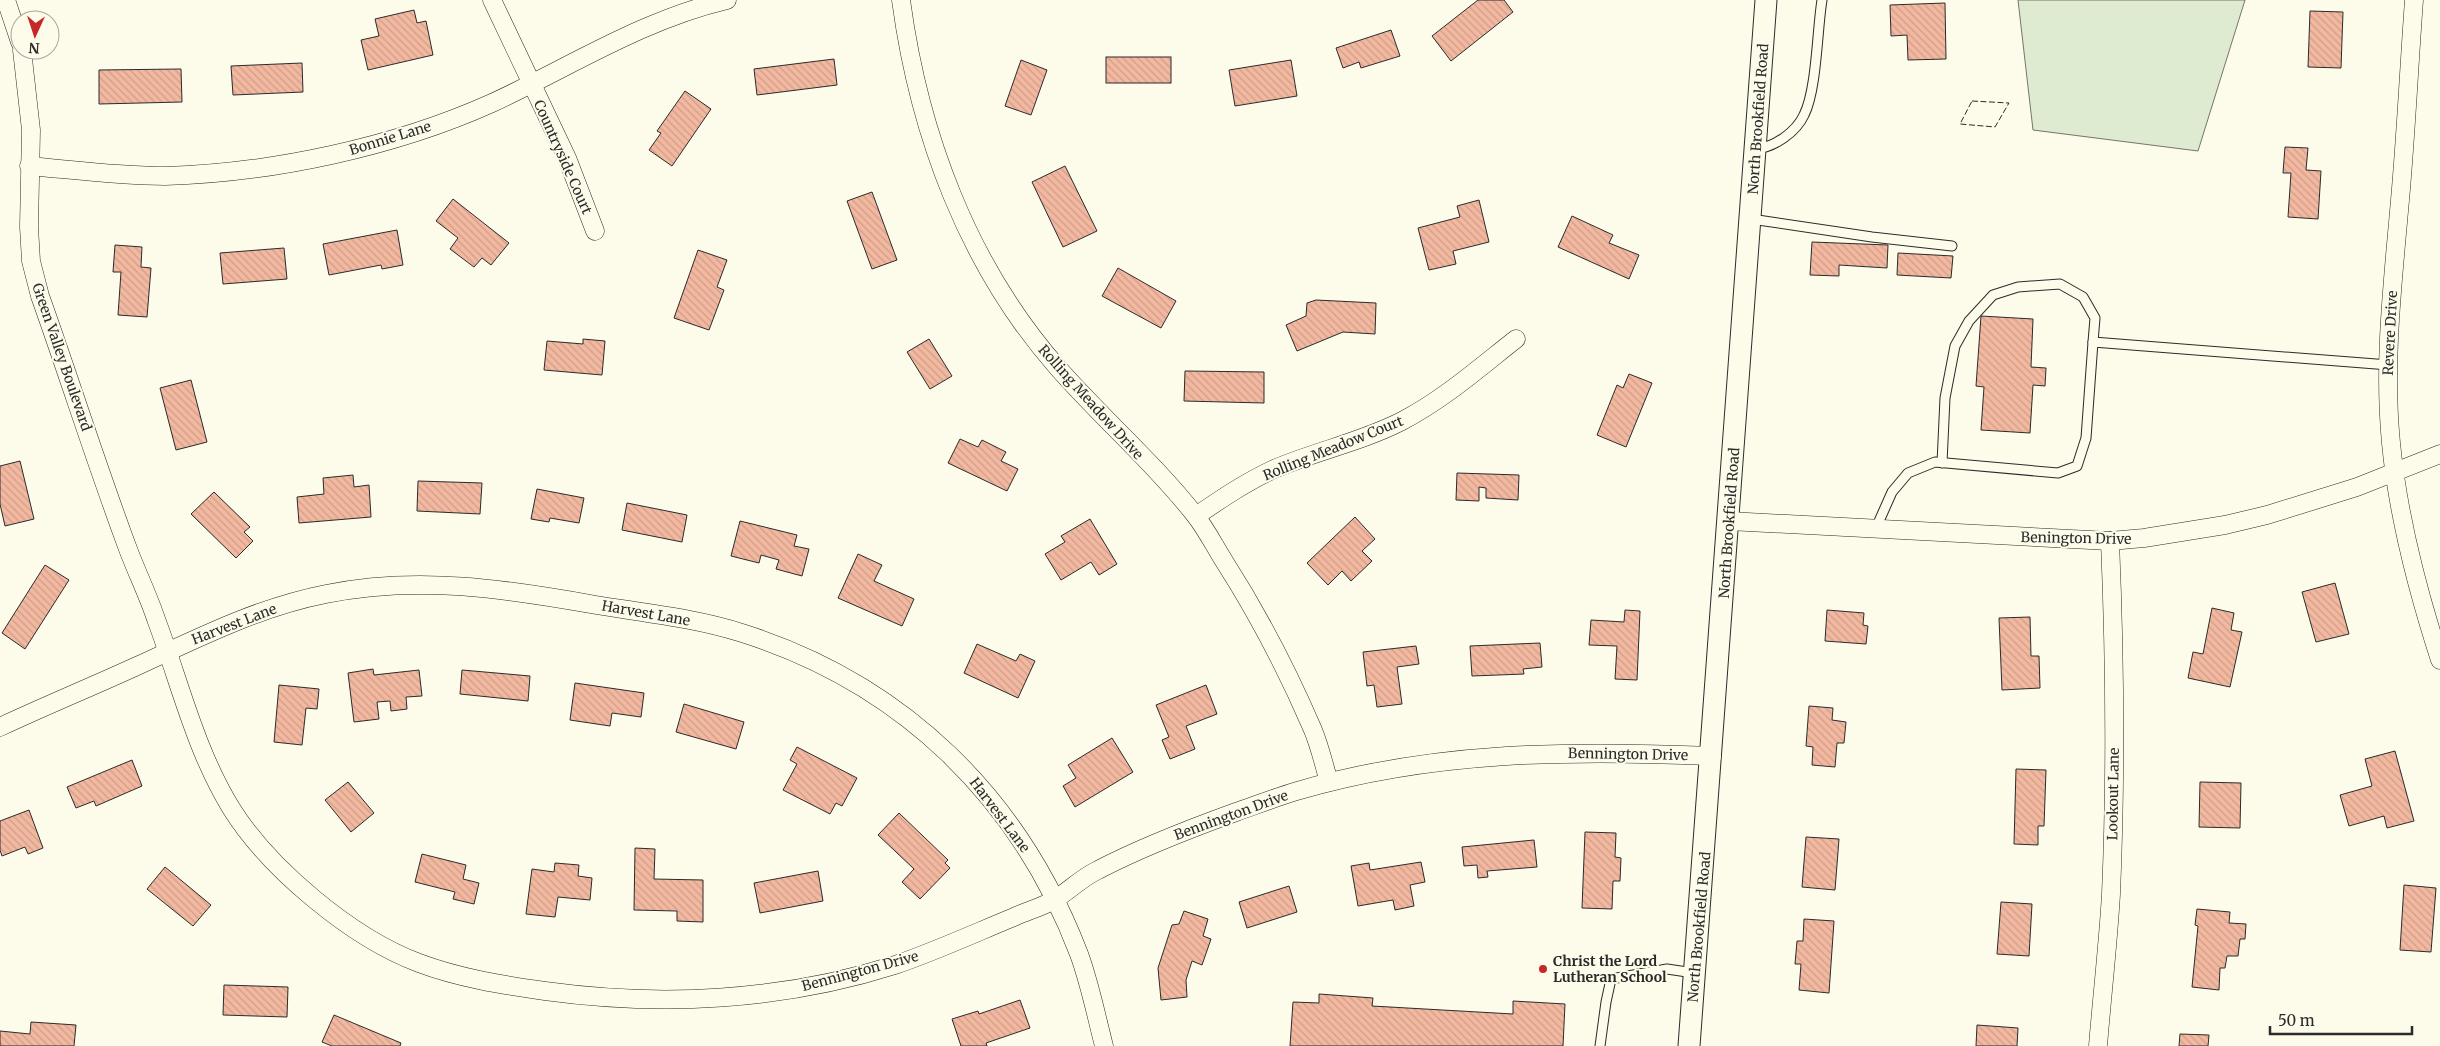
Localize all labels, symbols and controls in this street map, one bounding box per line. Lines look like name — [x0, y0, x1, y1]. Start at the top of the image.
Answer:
north arrow — [10, 10, 60, 60]
text: N — [28, 39, 40, 57]
street label: North Brookfield Road — [1744, 42, 1772, 195]
street label: Countryside Court — [530, 97, 596, 217]
street label: Bonnie Lane — [347, 117, 433, 159]
street label: Green Valley Boulevard — [28, 281, 96, 434]
street label: Revere Drive — [2379, 290, 2401, 376]
street label: Rolling Meadow Drive — [1035, 341, 1147, 463]
street label: Rolling Meadow Court — [1260, 411, 1406, 484]
street label: North Brookfield Road — [1715, 446, 1743, 599]
street label: Benington Drive — [2020, 528, 2132, 548]
street label: Harvest Lane — [600, 596, 692, 630]
street label: Harvest Lane — [189, 600, 279, 648]
street label: Bennington Drive — [1568, 744, 1688, 764]
street label: Lookout Lane — [2103, 747, 2123, 841]
street label: Harvest Lane — [966, 774, 1034, 856]
street label: Bennington Drive — [1171, 786, 1291, 844]
street label: North Brookfield Road — [1683, 850, 1715, 1003]
street label: Bennington Drive — [800, 947, 920, 995]
place label: Christ the Lord Lutheran School — [1553, 952, 1667, 986]
marker: Christ the Lord Lutheran School — [1537, 963, 1549, 975]
scale bar — [2270, 1004, 2412, 1036]
text: 50 m — [2278, 1011, 2315, 1030]

